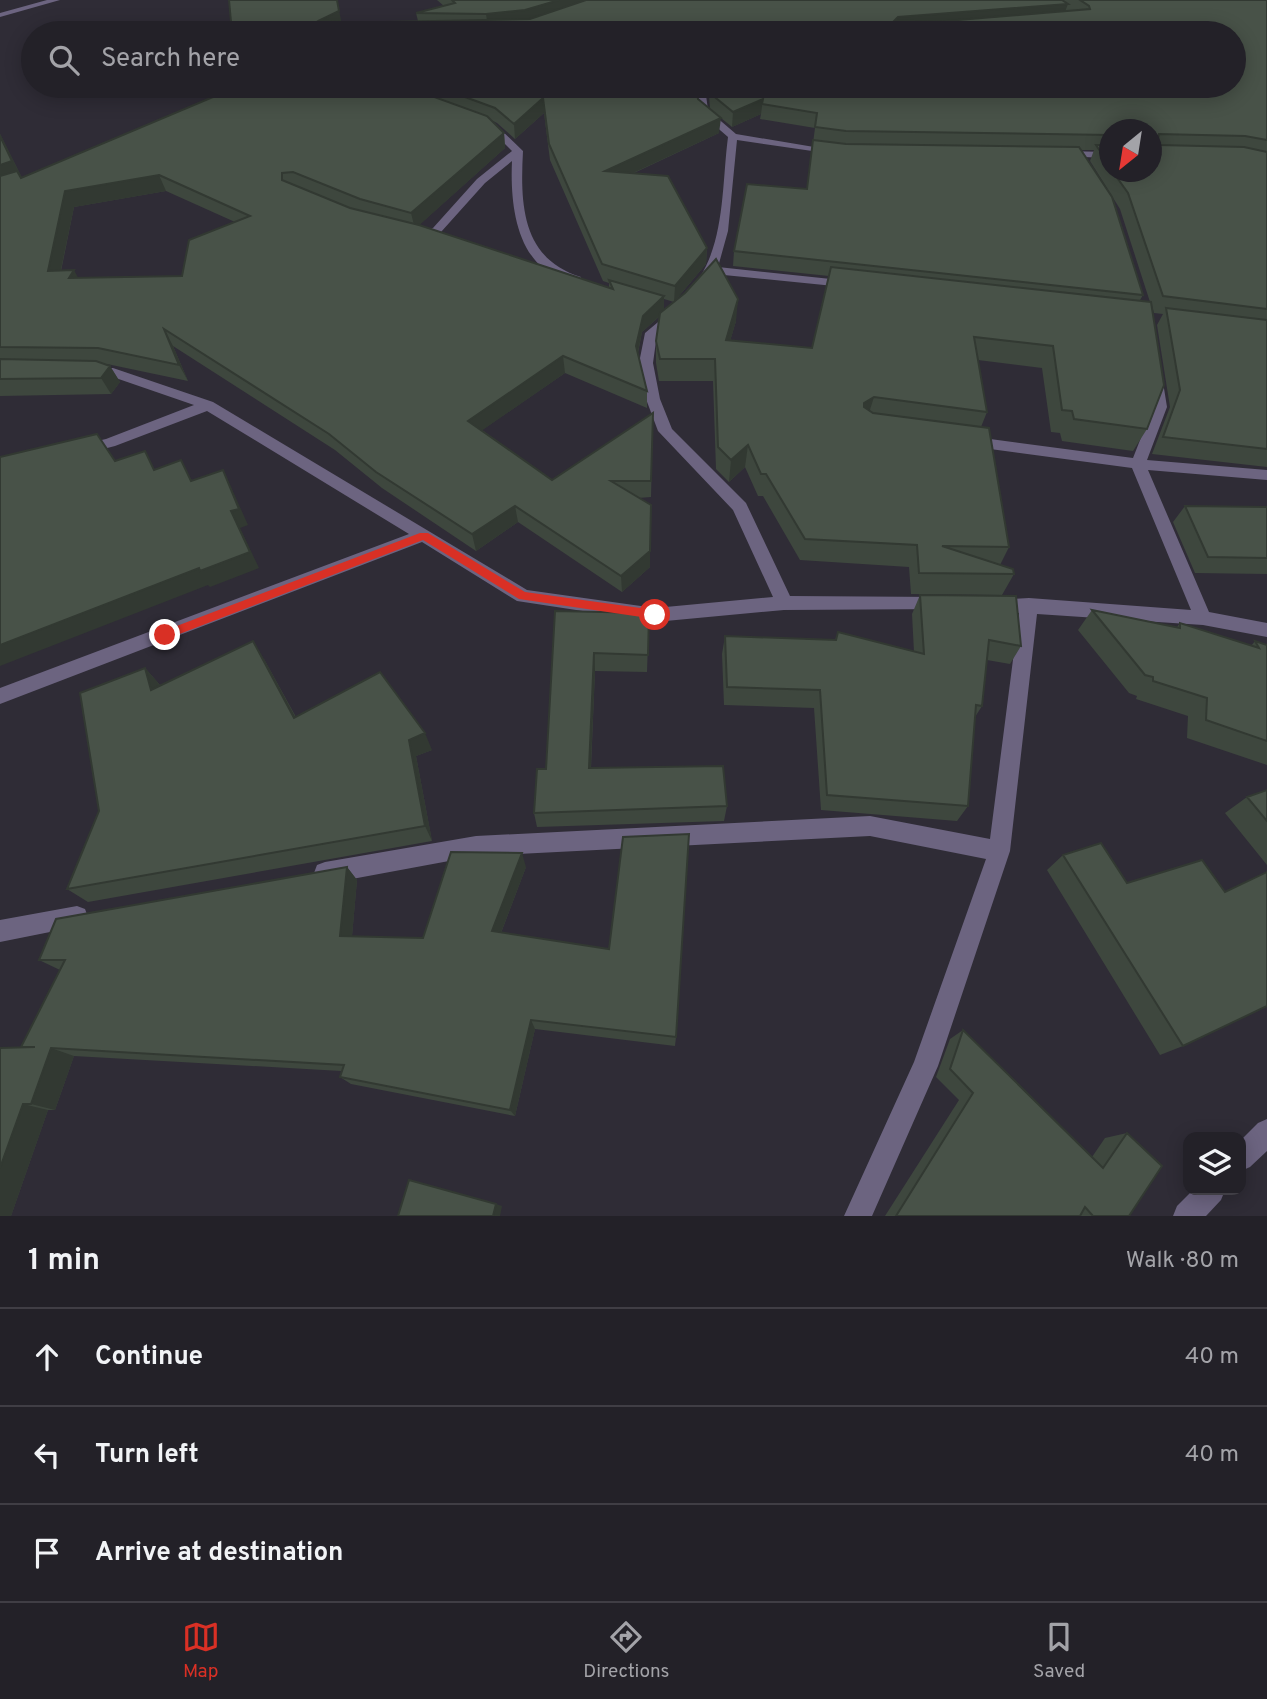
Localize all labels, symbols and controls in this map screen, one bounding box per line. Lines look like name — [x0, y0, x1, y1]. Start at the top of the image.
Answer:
search box — [21, 21, 1246, 98]
icon: search — [45, 41, 83, 79]
text: Search here — [101, 43, 240, 76]
north arrow — [1099, 119, 1162, 182]
route start — [639, 599, 670, 630]
route end — [149, 619, 180, 650]
map controls — [1183, 1132, 1246, 1195]
button: layers — [1183, 1132, 1246, 1195]
text: 1 min — [28, 1243, 100, 1280]
text: Walk · 80 m — [1126, 1247, 1239, 1276]
icon: ahead — [28, 1338, 66, 1376]
text: Continue — [95, 1341, 203, 1374]
text: 40 m — [1185, 1343, 1239, 1372]
icon: left — [28, 1436, 66, 1474]
text: Turn left — [95, 1439, 199, 1472]
text: 40 m — [1185, 1441, 1239, 1470]
icon: arrive — [28, 1534, 66, 1572]
text: Arrive at destination — [95, 1537, 343, 1570]
tab: Map — [182, 1618, 220, 1684]
tab: Directions — [583, 1618, 670, 1684]
tab: Saved — [1033, 1618, 1085, 1684]

